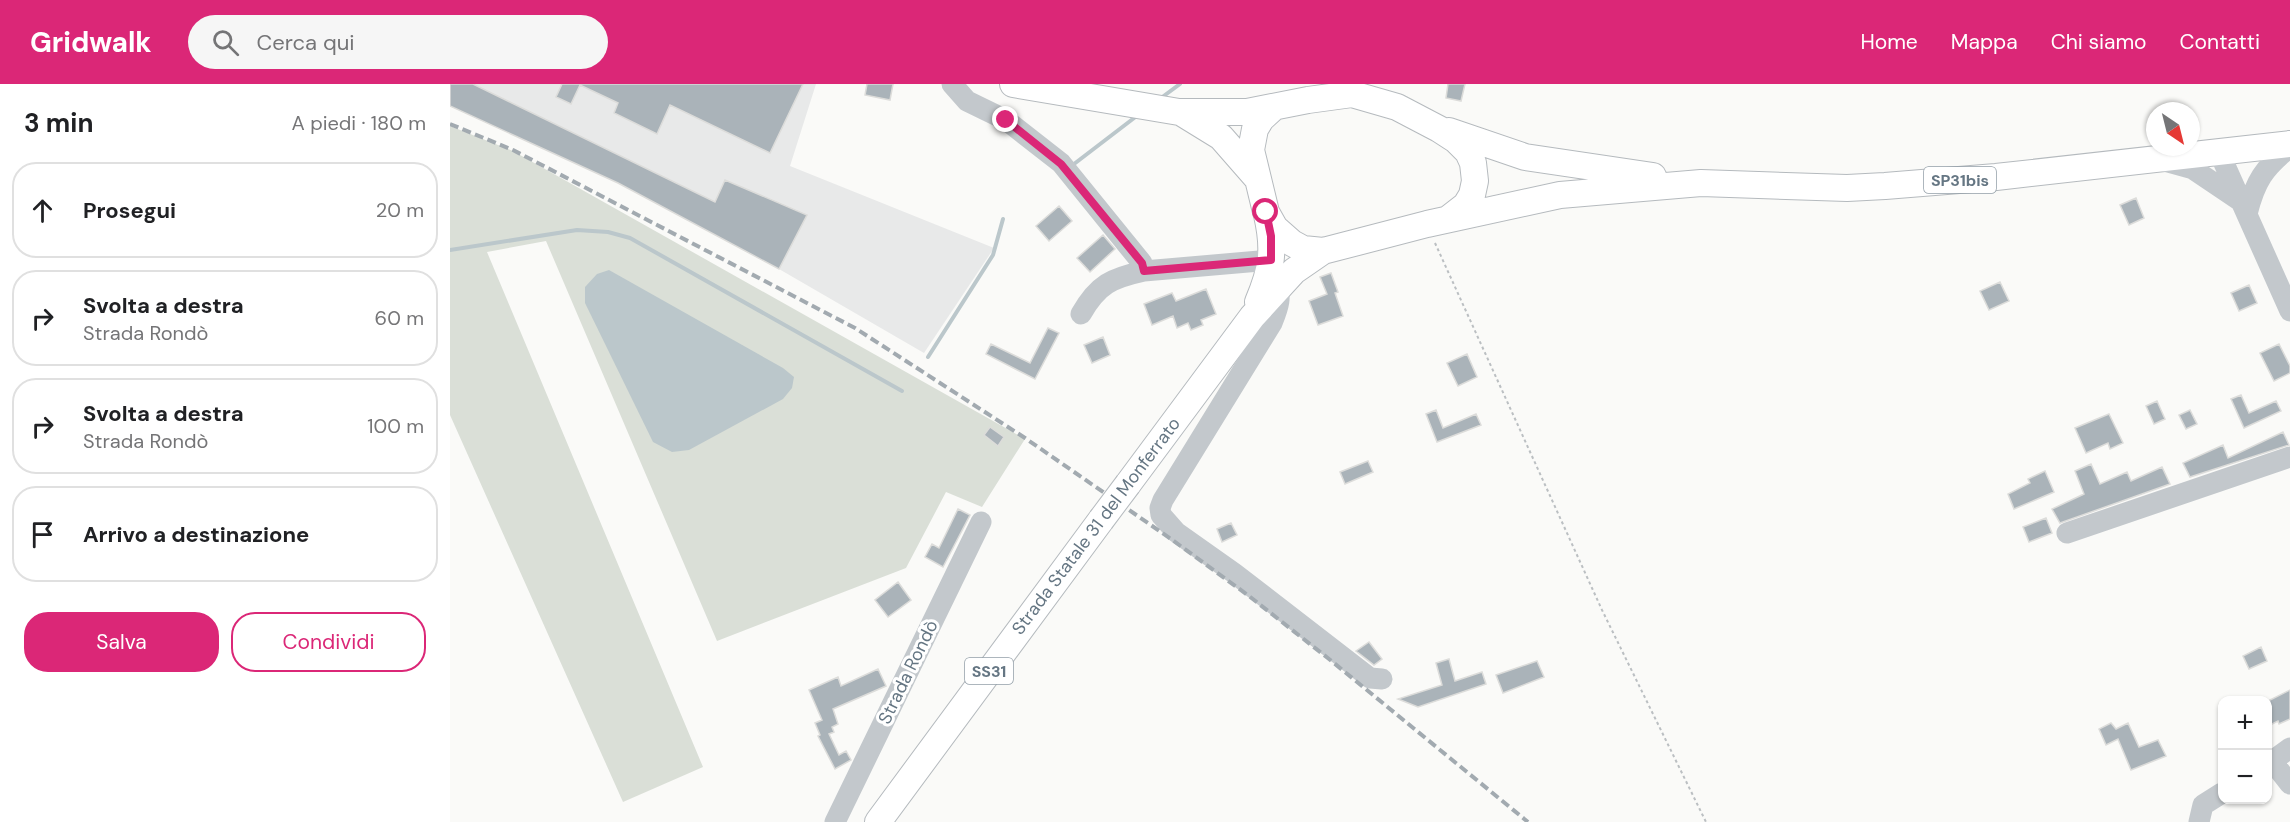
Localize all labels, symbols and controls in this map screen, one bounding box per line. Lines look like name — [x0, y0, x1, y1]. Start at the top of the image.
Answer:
search box — [188, 15, 608, 69]
text: Gridwalk — [30, 24, 152, 61]
icon: search — [209, 26, 242, 59]
text: Cerca qui — [257, 28, 355, 57]
text: Home — [1860, 28, 1918, 56]
text: Mappa — [1951, 28, 2018, 56]
text: Chi siamo — [2051, 28, 2147, 56]
text: Contatti — [2180, 28, 2260, 56]
north arrow — [2146, 102, 2200, 156]
text: 3 min — [24, 106, 93, 140]
route end — [992, 106, 1018, 132]
text: A piedi · 180 m — [292, 110, 426, 136]
road number: SP31bis — [1924, 167, 1996, 193]
icon: ahead — [26, 194, 59, 227]
text: Prosegui — [83, 196, 176, 225]
text: 20 m — [376, 197, 424, 223]
route start — [1252, 198, 1278, 224]
text: Svolta a destra — [83, 291, 244, 320]
icon: right — [26, 302, 59, 335]
text: 60 m — [375, 305, 424, 331]
text: Strada Rondò — [83, 320, 208, 346]
text: Svolta a destra — [83, 399, 244, 428]
icon: right — [26, 410, 59, 443]
street label: Strada Statale 31 del Monferrato — [1006, 412, 1186, 640]
text: 100 m — [367, 413, 424, 439]
text: Strada Rondò — [83, 428, 208, 454]
icon: arrive — [26, 518, 59, 551]
text: Arrivo a destinazione — [83, 520, 309, 549]
button: Salva — [24, 612, 219, 672]
button: Condividi — [231, 612, 426, 672]
street label: Strada Rondò — [872, 616, 944, 728]
road number: SS31 — [965, 658, 1013, 684]
map controls — [2218, 696, 2272, 804]
button: + — [2218, 696, 2272, 750]
button: − — [2218, 750, 2272, 804]

